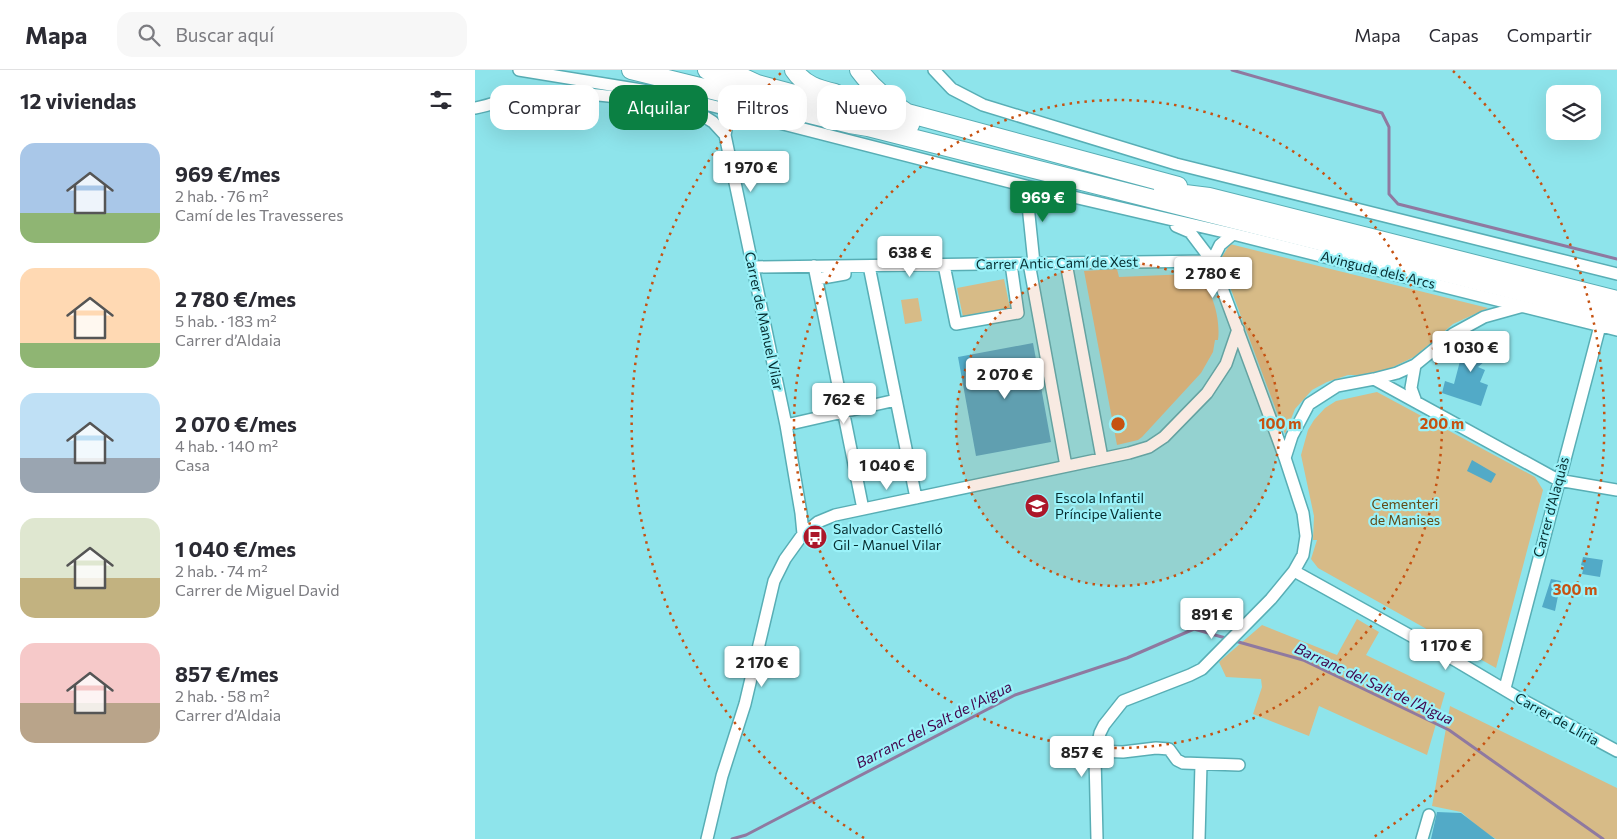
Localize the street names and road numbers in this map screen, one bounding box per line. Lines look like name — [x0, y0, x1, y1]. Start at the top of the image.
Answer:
street label: Avinguda dels Arcs — [1319, 247, 1437, 292]
street label: Carrer de Manuel Vilar — [741, 250, 788, 392]
street label: Carrer Antic Camí de Xest — [976, 253, 1138, 272]
street label: Carrer d’Alaquàs — [1529, 455, 1572, 559]
street label: Carrer de Llíria — [1512, 688, 1602, 749]

